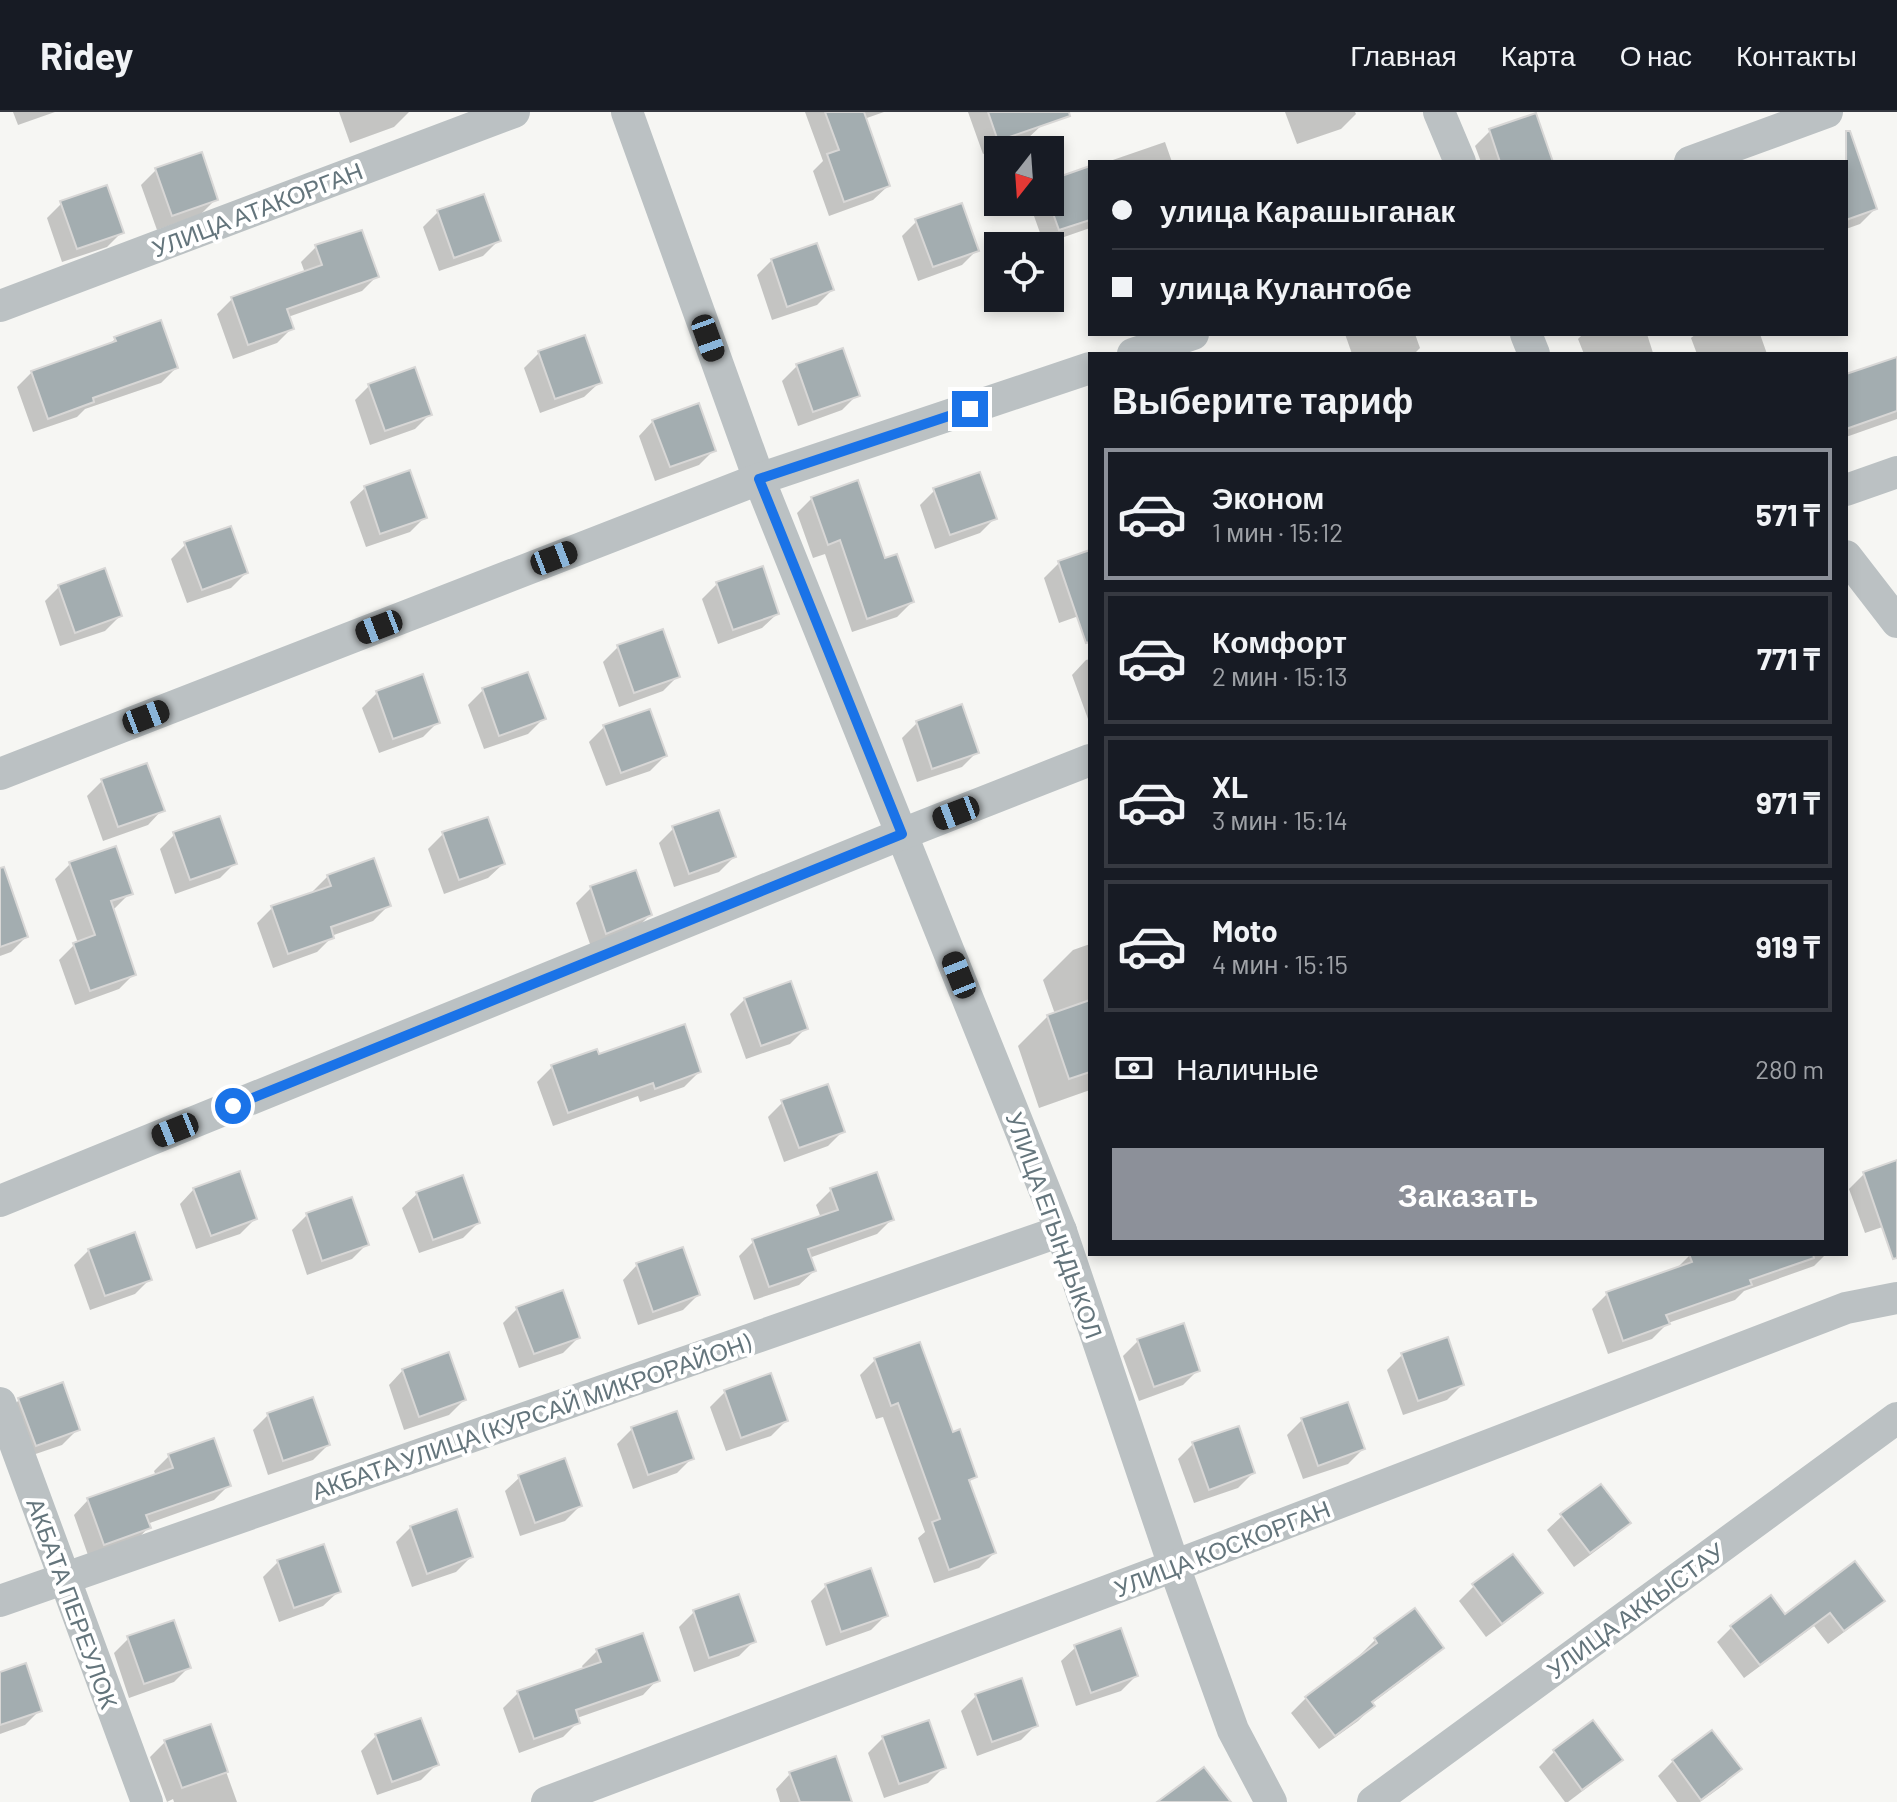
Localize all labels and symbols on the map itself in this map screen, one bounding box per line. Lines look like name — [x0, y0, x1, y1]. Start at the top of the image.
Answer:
north arrow — [984, 136, 1064, 216]
street label: УЛИЦА АТАКОРГАН — [148, 155, 366, 263]
car — [689, 311, 727, 365]
route end — [952, 391, 988, 427]
car — [527, 538, 581, 578]
car — [352, 607, 406, 647]
car — [119, 697, 173, 737]
car — [929, 793, 983, 833]
car — [939, 948, 979, 1002]
route start — [215, 1088, 251, 1124]
street label: УЛИЦА ЕГЫНДЫКОЛ — [1001, 1108, 1109, 1342]
car — [148, 1110, 202, 1150]
street label: АКБАТА УЛИЦА (КУРСАЙ МИКРОРАЙОН) — [308, 1327, 755, 1505]
street label: УЛИЦА КОСКОРГАН — [1110, 1493, 1334, 1603]
street label: АКБАТА ПЕРЕУЛОК — [21, 1494, 125, 1712]
street label: УЛИЦА АККЫСТАУ — [1541, 1536, 1730, 1684]

